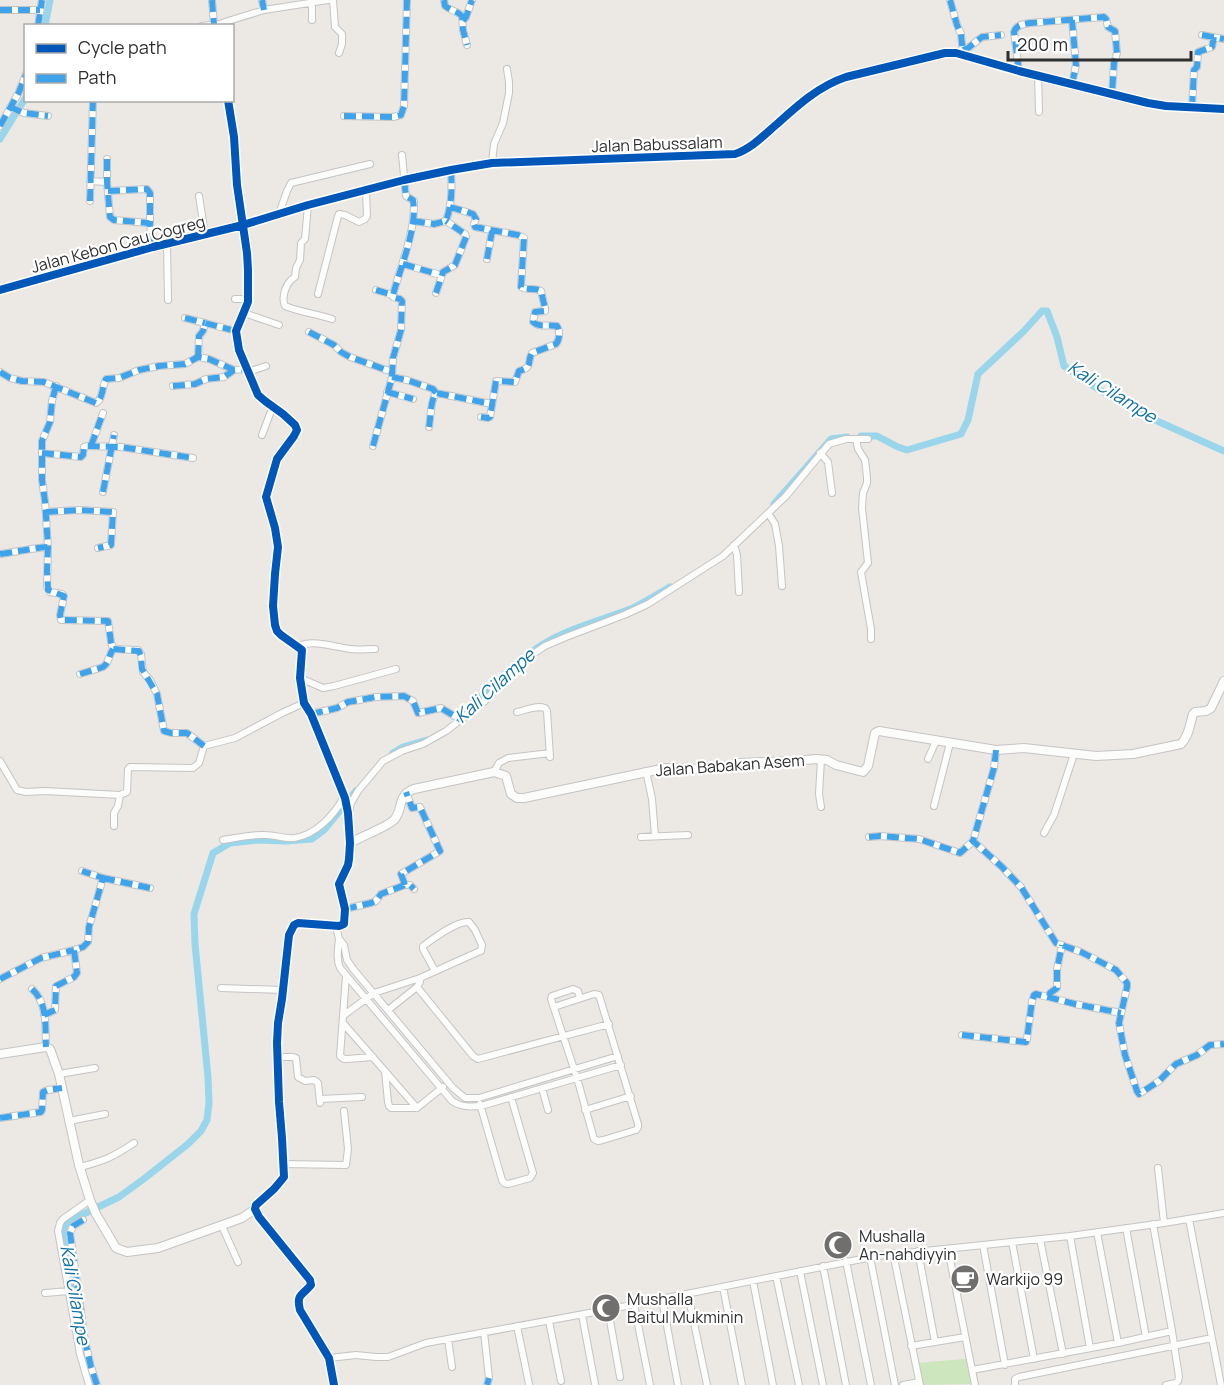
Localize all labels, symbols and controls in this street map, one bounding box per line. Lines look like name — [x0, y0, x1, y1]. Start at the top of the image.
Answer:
legend — [24, 24, 234, 102]
scale bar — [1008, 24, 1191, 62]
text: 200 m — [1017, 32, 1068, 56]
text: Cycle path — [78, 35, 167, 59]
text: Path — [78, 65, 116, 89]
street label: Jalan Babussalam — [591, 131, 723, 157]
street label: Jalan Kebon Cau Cogreg — [29, 210, 207, 278]
water label: Kali Cilampe — [1064, 354, 1163, 429]
water label: Kali Cilampe — [449, 642, 541, 728]
street label: Jalan Babakan Asem — [655, 749, 805, 781]
place label: Mushalla An-nahdiyyin — [859, 1225, 957, 1265]
mosque icon: Mushalla An-nahdiyyin — [822, 1229, 854, 1261]
water label: Kali Cilampe — [55, 1243, 97, 1348]
cafe icon: Warkijo 99 — [949, 1263, 981, 1295]
place label: Warkijo 99 — [986, 1268, 1063, 1290]
place label: Mushalla Baitul Mukminin — [627, 1288, 743, 1328]
mosque icon: Mushalla Baitul Mukminin — [590, 1292, 622, 1324]

